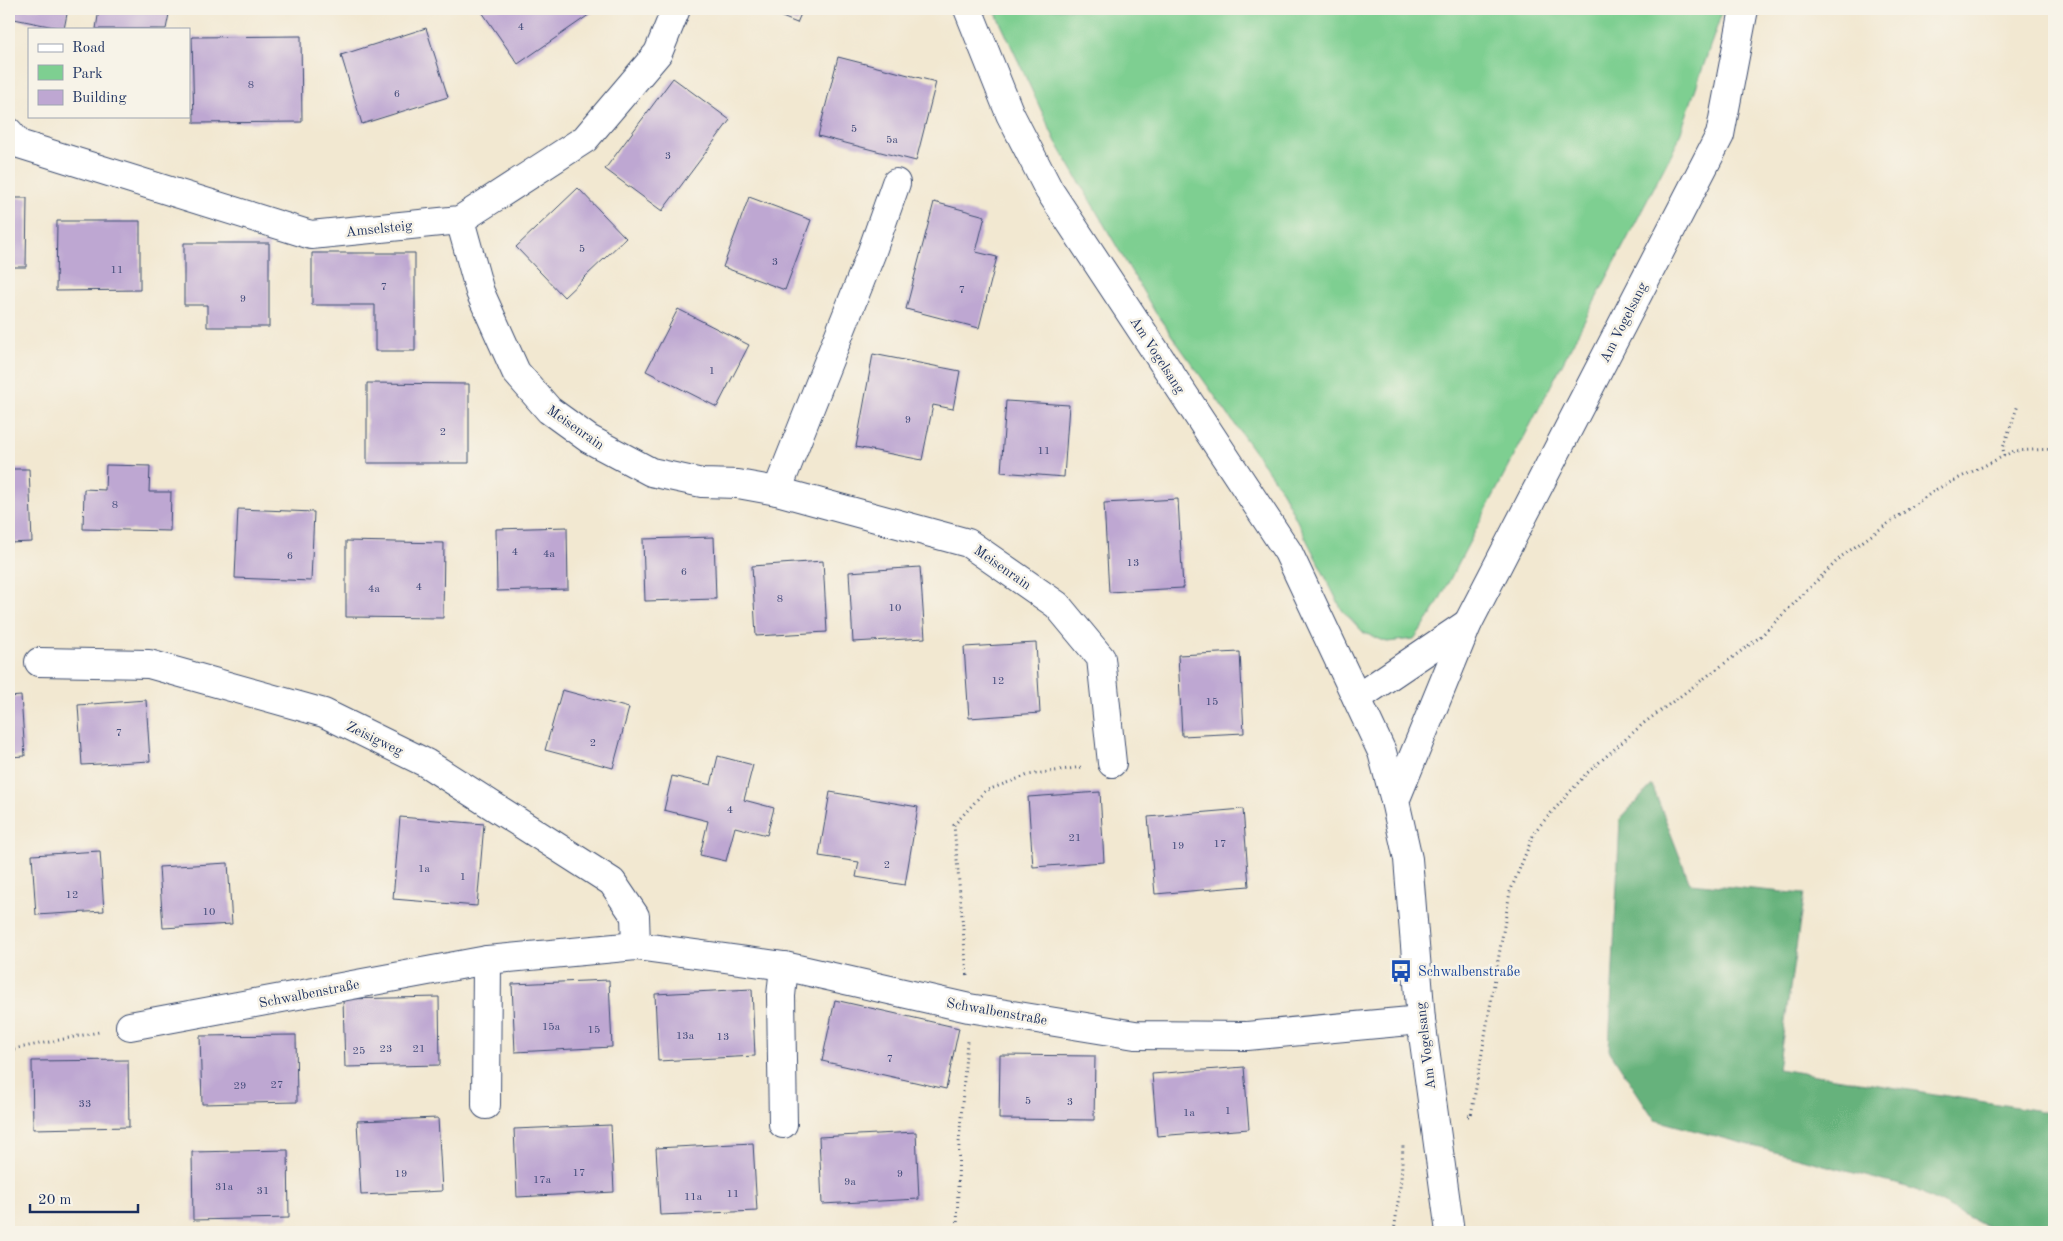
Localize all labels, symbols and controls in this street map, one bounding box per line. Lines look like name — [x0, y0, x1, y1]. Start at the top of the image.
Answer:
house number: 4 — [518, 22, 524, 33]
legend — [28, 28, 190, 118]
text: Road — [72, 41, 106, 56]
text: Park — [72, 67, 103, 82]
house number: 8 — [248, 80, 254, 91]
house number: 6 — [394, 89, 400, 100]
text: Building — [72, 91, 127, 106]
house number: 5 — [851, 124, 857, 135]
house number: 5a — [886, 135, 898, 146]
house number: 3 — [665, 151, 671, 162]
street label: Amselsteig — [345, 218, 414, 239]
house number: 5 — [579, 244, 585, 255]
house number: 3 — [772, 257, 778, 268]
house number: 11 — [111, 265, 123, 276]
street label: Am Vogelsang — [1598, 280, 1650, 365]
house number: 7 — [381, 282, 387, 293]
house number: 7 — [959, 285, 965, 296]
house number: 9 — [240, 294, 246, 305]
street label: Am Vogelsang — [1127, 315, 1187, 397]
house number: 1 — [709, 366, 715, 377]
street label: Meisenrain — [544, 403, 607, 453]
house number: 9 — [905, 415, 911, 426]
house number: 2 — [440, 427, 446, 438]
house number: 11 — [1038, 446, 1050, 457]
house number: 8 — [112, 500, 118, 511]
street label: Meisenrain — [971, 543, 1034, 593]
house number: 4 — [512, 547, 518, 558]
house number: 4a — [543, 549, 555, 560]
house number: 6 — [287, 551, 293, 562]
house number: 13 — [1127, 558, 1139, 569]
house number: 6 — [681, 567, 687, 578]
house number: 4 — [416, 582, 422, 593]
house number: 4a — [368, 584, 380, 595]
house number: 8 — [777, 594, 783, 605]
house number: 10 — [889, 603, 901, 614]
house number: 12 — [992, 676, 1004, 687]
house number: 15 — [1206, 697, 1218, 708]
street label: Zeisigweg — [344, 719, 405, 759]
house number: 7 — [116, 728, 122, 739]
house number: 2 — [590, 738, 596, 749]
house number: 4 — [727, 805, 733, 816]
house number: 21 — [1069, 833, 1081, 844]
house number: 17 — [1214, 839, 1226, 850]
house number: 19 — [1172, 841, 1184, 852]
house number: 2 — [884, 860, 890, 871]
house number: 1a — [418, 864, 430, 875]
house number: 1 — [460, 872, 466, 883]
house number: 12 — [66, 890, 78, 901]
house number: 10 — [203, 907, 215, 918]
bus stop icon: Schwalbenstraße — [1388, 958, 1414, 984]
place label: Schwalbenstraße — [1418, 965, 1520, 979]
street label: Schwalbenstraße — [258, 977, 361, 1011]
street label: Schwalbenstraße — [945, 996, 1048, 1028]
street label: Am Vogelsang — [1414, 1001, 1438, 1090]
house number: 15a — [542, 1022, 561, 1033]
house number: 15 — [588, 1025, 600, 1036]
house number: 13a — [676, 1031, 695, 1042]
house number: 13 — [717, 1032, 729, 1043]
house number: 23 — [380, 1044, 392, 1055]
house number: 21 — [413, 1044, 425, 1055]
house number: 25 — [353, 1046, 365, 1057]
house number: 7 — [887, 1054, 893, 1065]
house number: 27 — [271, 1080, 283, 1091]
house number: 29 — [234, 1081, 246, 1092]
house number: 5 — [1025, 1096, 1031, 1107]
house number: 3 — [1067, 1097, 1073, 1108]
house number: 33 — [79, 1099, 91, 1110]
house number: 1 — [1225, 1106, 1231, 1117]
house number: 1a — [1183, 1108, 1195, 1119]
house number: 17 — [573, 1168, 585, 1179]
house number: 19 — [395, 1169, 407, 1180]
house number: 9 — [897, 1169, 903, 1180]
house number: 17a — [533, 1175, 552, 1186]
house number: 9a — [844, 1177, 856, 1188]
scale bar — [30, 1181, 138, 1213]
house number: 31a — [215, 1182, 234, 1193]
house number: 31 — [257, 1186, 269, 1197]
house number: 11 — [727, 1189, 739, 1200]
house number: 11a — [684, 1192, 703, 1203]
text: 20 m — [38, 1193, 72, 1208]

